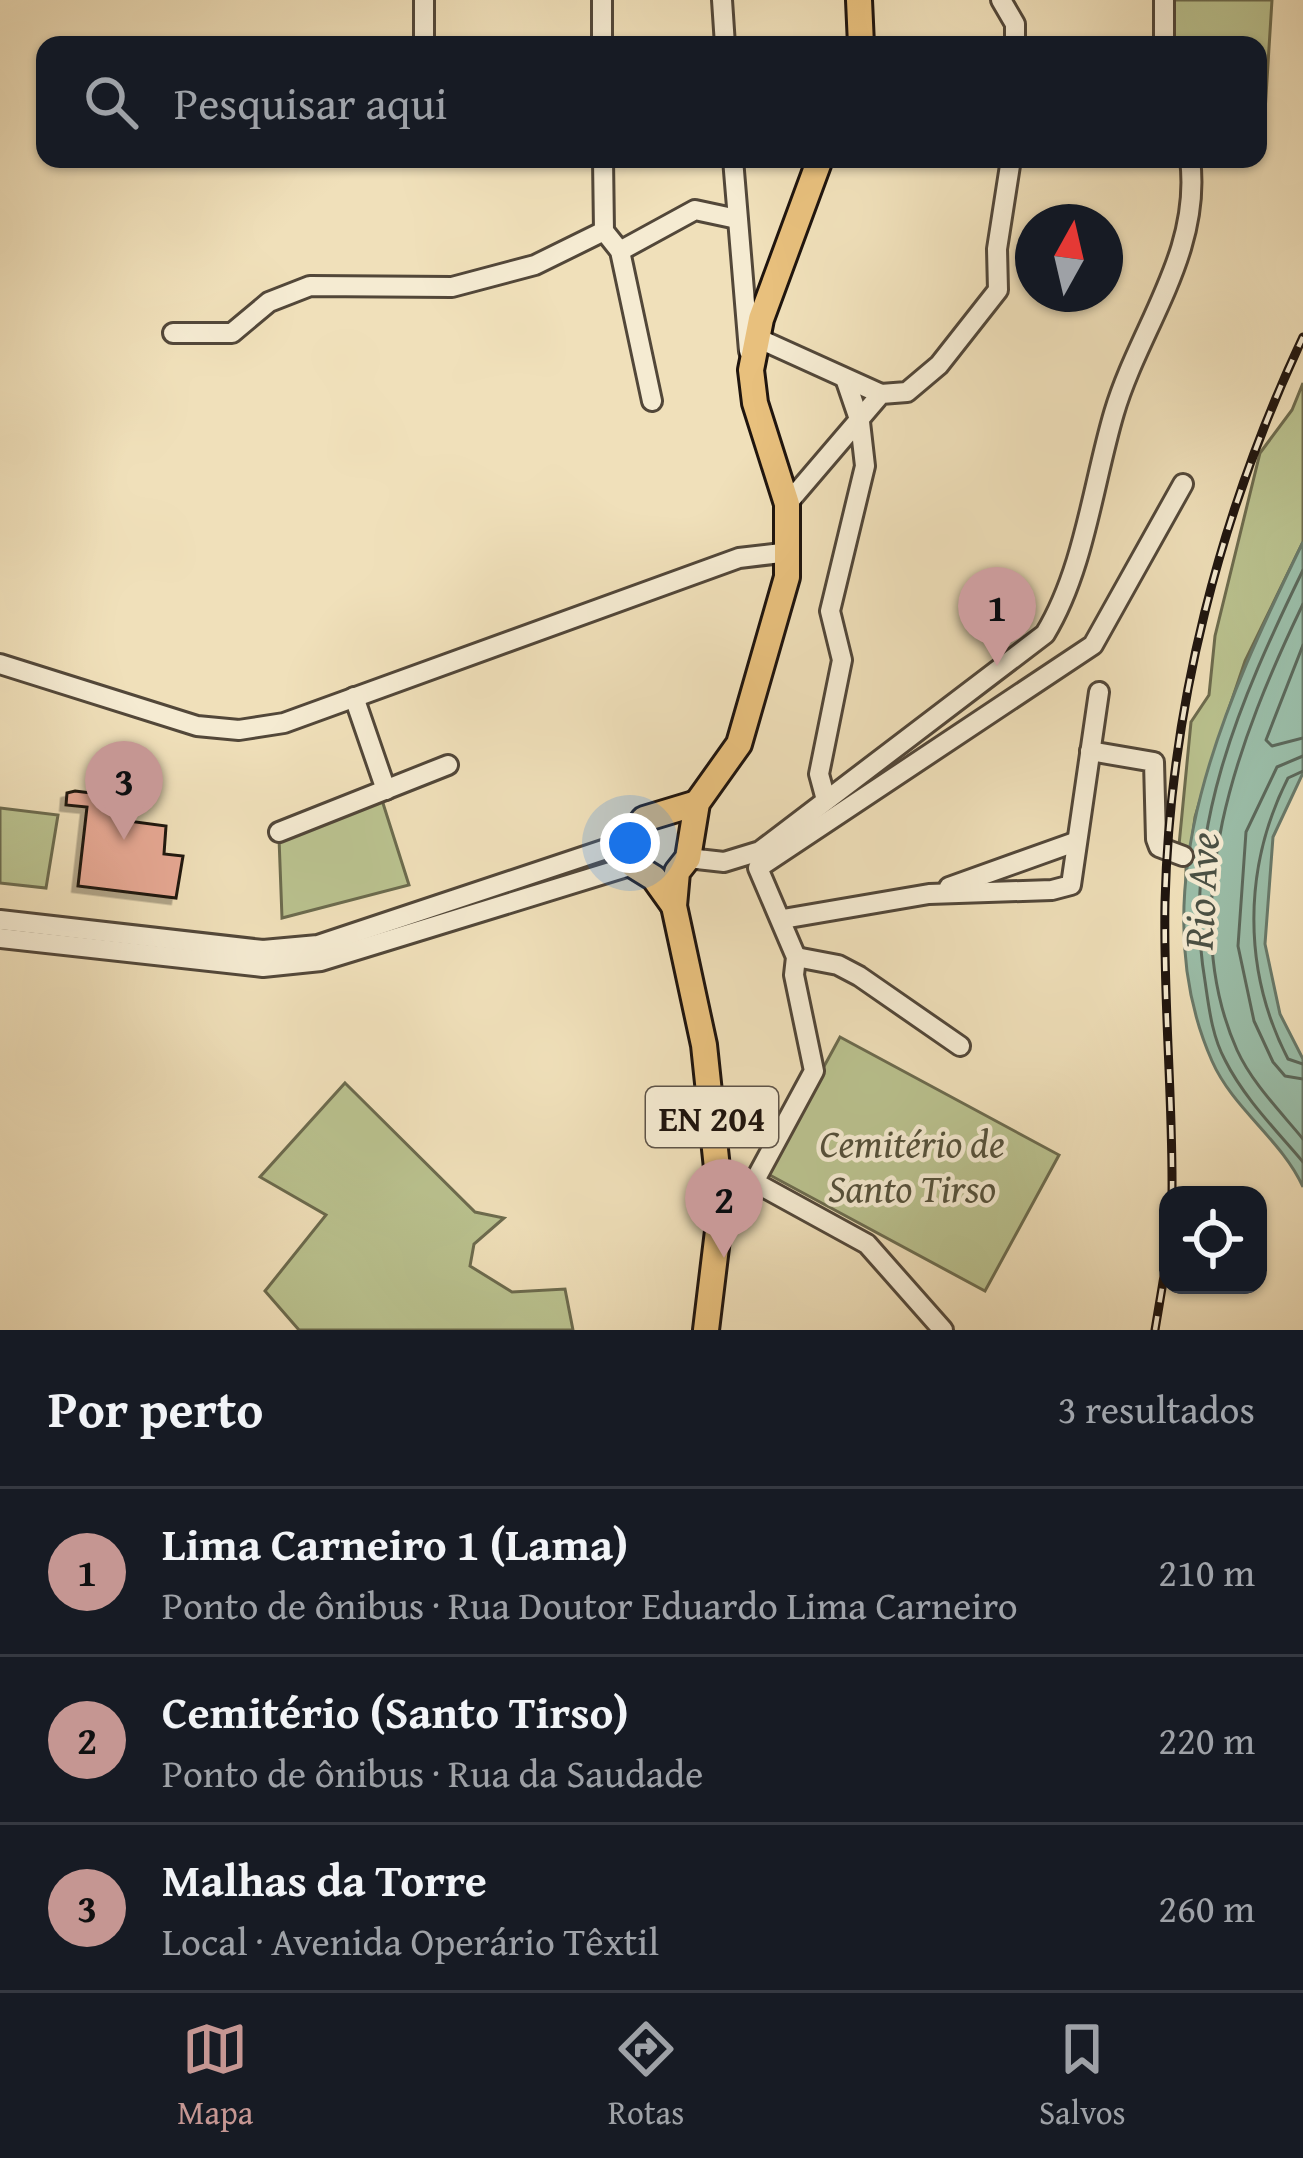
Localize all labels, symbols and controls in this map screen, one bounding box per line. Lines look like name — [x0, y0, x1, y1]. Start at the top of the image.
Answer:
search box — [36, 36, 1267, 168]
icon: search — [78, 69, 144, 135]
text: Pesquisar aqui — [174, 70, 447, 135]
north arrow — [1015, 204, 1123, 312]
pin: 1 — [958, 567, 1036, 666]
pin: 3 — [85, 741, 163, 840]
your location — [600, 813, 660, 873]
water label: Rio Ave — [1166, 831, 1234, 952]
road number: EN 204 — [646, 1087, 778, 1147]
park label: Cemitério de Santo Tirso — [819, 1114, 1005, 1216]
pin: 2 — [685, 1159, 763, 1258]
map controls — [1159, 1186, 1267, 1294]
button: locate — [1159, 1186, 1267, 1294]
text: Por perto — [48, 1371, 263, 1446]
text: 3 resultados — [1058, 1380, 1255, 1437]
text: Lima Carneiro 1 (Lama) — [162, 1511, 628, 1576]
text: 1 — [77, 1543, 97, 1600]
text: 210 m — [1158, 1543, 1255, 1600]
text: Ponto de ônibus · Rua Doutor Eduardo Lima Carneiro — [162, 1576, 1018, 1633]
text: Cemitério (Santo Tirso) — [162, 1679, 629, 1744]
text: 2 — [77, 1711, 97, 1768]
text: 220 m — [1158, 1711, 1255, 1768]
text: Ponto de ônibus · Rua da Saudade — [162, 1744, 703, 1801]
text: Malhas da Torre — [162, 1847, 487, 1912]
text: 3 — [77, 1879, 97, 1936]
text: 260 m — [1158, 1879, 1255, 1936]
text: Local · Avenida Operário Têxtil — [162, 1912, 659, 1969]
tab: Mapa — [177, 2016, 253, 2136]
tab: Rotas — [608, 2016, 684, 2136]
tab: Salvos — [1039, 2016, 1126, 2136]

